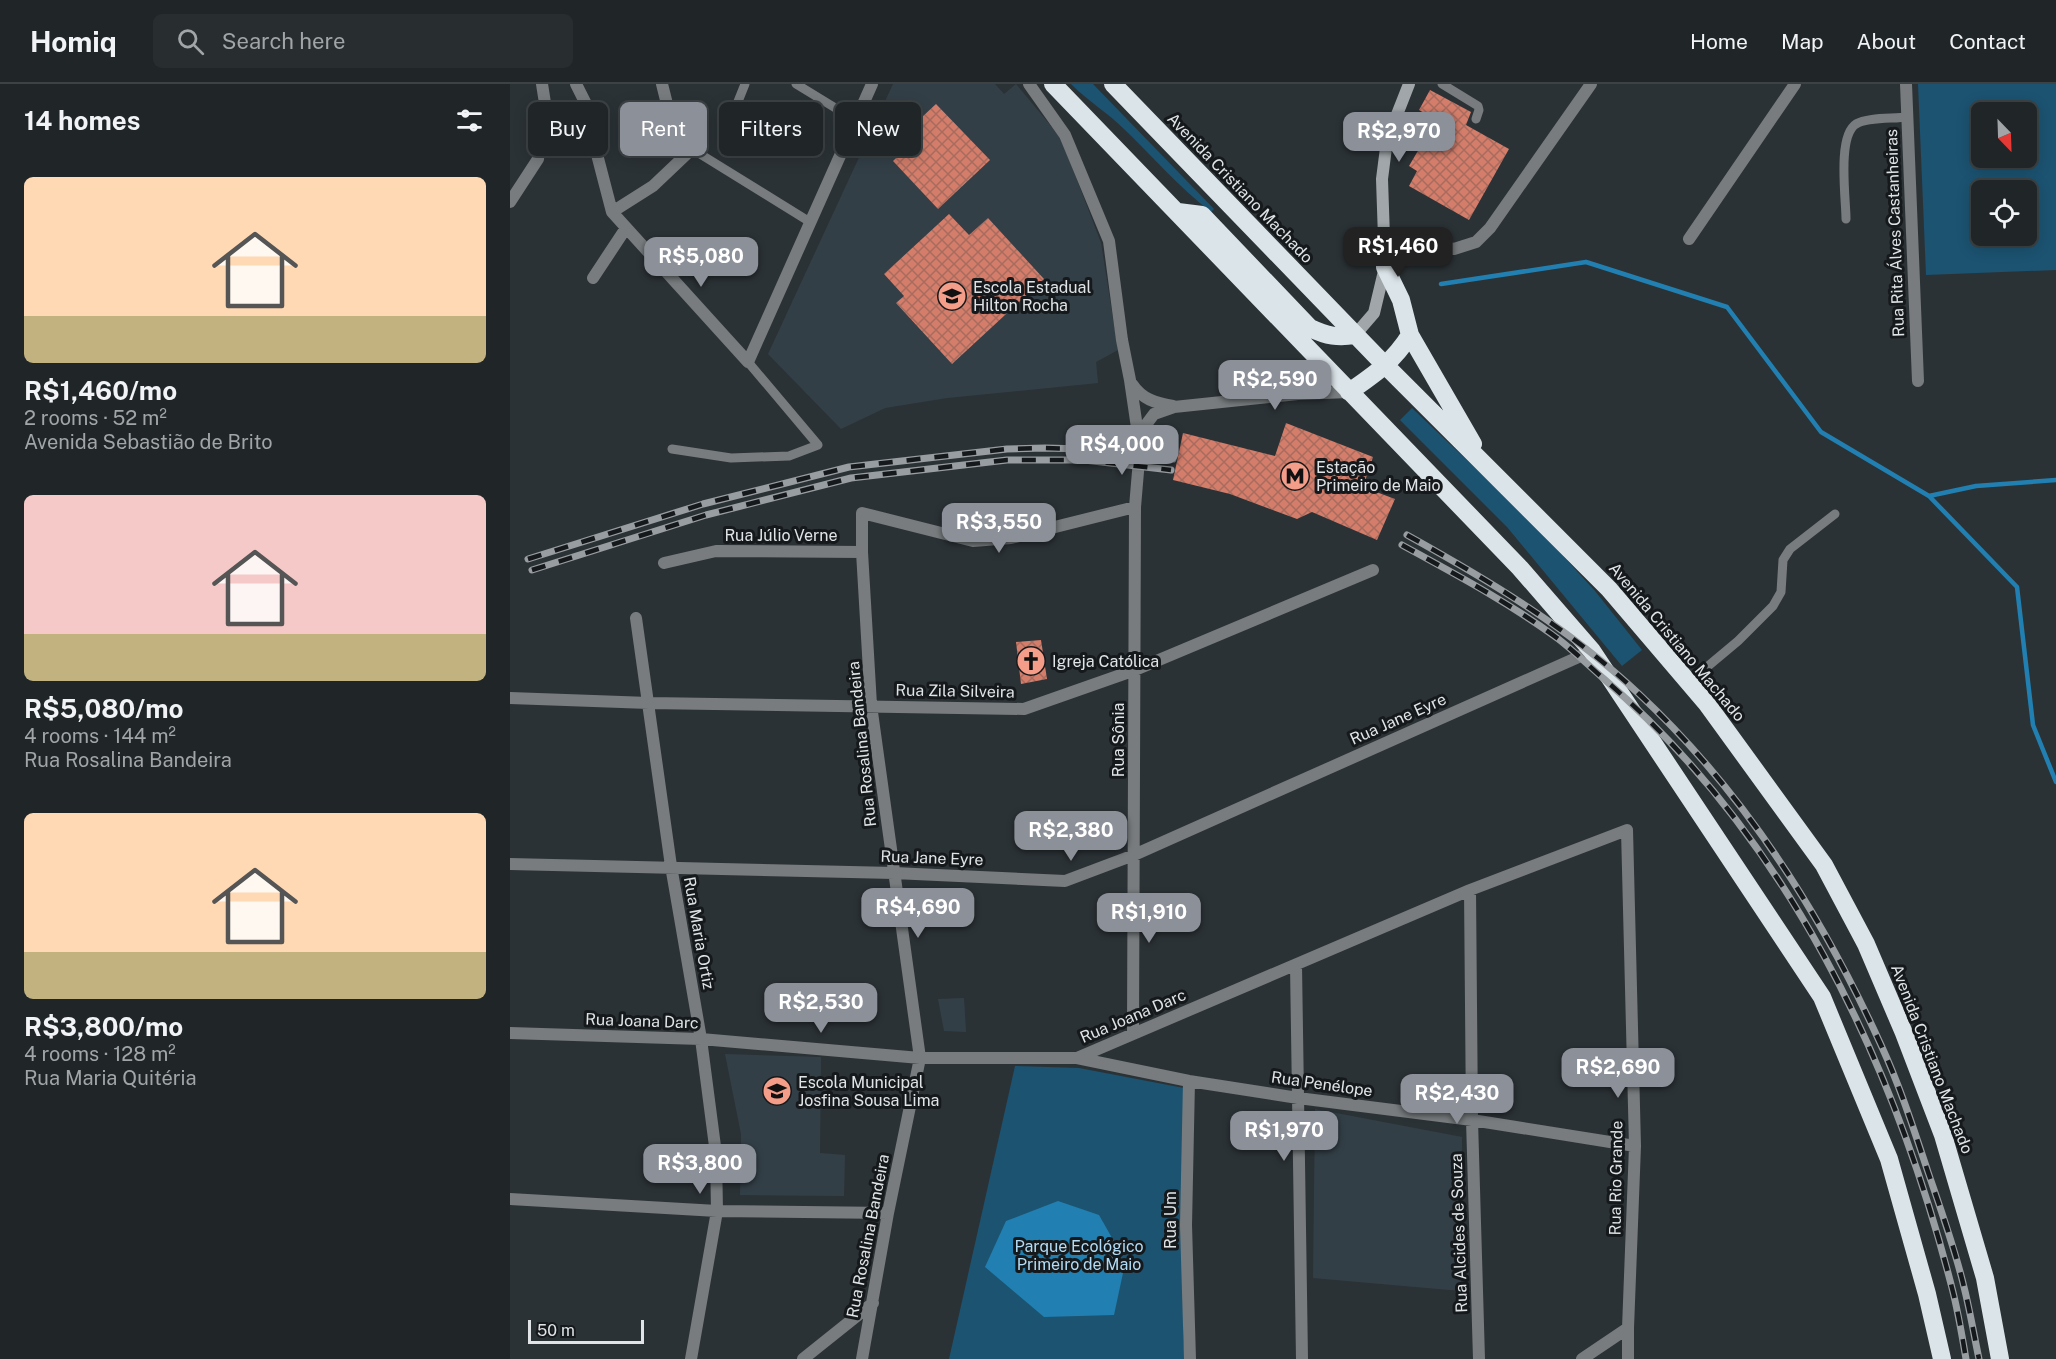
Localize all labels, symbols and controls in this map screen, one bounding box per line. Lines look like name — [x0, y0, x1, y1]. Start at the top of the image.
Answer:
search box — [153, 14, 573, 68]
text: Homiq — [30, 25, 117, 58]
icon: search — [174, 25, 207, 58]
text: Search here — [222, 28, 345, 54]
text: Home — [1690, 29, 1748, 54]
text: Map — [1781, 29, 1824, 54]
text: About — [1857, 29, 1916, 54]
text: Contact — [1949, 29, 2026, 54]
chip: Buy — [528, 102, 608, 156]
chip: Rent — [620, 102, 707, 156]
chip: Filters — [719, 102, 823, 156]
chip: New — [835, 102, 921, 156]
north arrow — [1971, 102, 2037, 168]
map controls — [1971, 102, 2037, 246]
icon: filters — [453, 104, 486, 137]
text: 14 homes — [24, 105, 140, 136]
street label: Avenida Cristiano Machado — [1163, 109, 1317, 267]
pin: R$2,970 — [1344, 112, 1454, 163]
text: R$2,970 — [1357, 119, 1441, 143]
street label: Rua Rita Álves Castanheiras — [1881, 129, 1908, 337]
button: locate — [1971, 180, 2037, 246]
icon: home — [201, 216, 309, 324]
pin: R$1,460 — [1343, 227, 1453, 278]
text: R$1,460 — [1358, 234, 1438, 258]
pin: R$5,080 — [646, 237, 756, 288]
text: R$5,080 — [658, 244, 744, 268]
place label: Escola Estadual Hilton Rocha — [973, 278, 1091, 315]
school or university icon: Escola Estadual Hilton Rocha — [936, 280, 968, 312]
pin: R$2,590 — [1220, 360, 1330, 411]
text: R$2,590 — [1232, 367, 1318, 391]
text: R$1,460/mo — [24, 375, 177, 406]
text: 2 rooms · 52 m² — [24, 406, 167, 430]
pin: R$4,000 — [1067, 425, 1177, 476]
text: Avenida Sebastião de Brito — [24, 430, 272, 454]
text: R$4,000 — [1080, 432, 1164, 456]
place label: Estação Primeiro de Maio — [1316, 458, 1441, 495]
metro station icon: Estação Primeiro de Maio — [1279, 460, 1311, 492]
pin: R$3,550 — [944, 503, 1054, 554]
text: R$3,550 — [956, 510, 1042, 534]
street label: Rua Júlio Verne — [724, 526, 838, 545]
icon: home — [201, 534, 309, 642]
street label: Avenida Cristiano Machado — [1605, 559, 1749, 725]
church icon: Igreja Católica — [1015, 645, 1047, 677]
place label: Igreja Católica — [1052, 652, 1159, 671]
street label: Rua Rosalina Bandeira — [844, 660, 880, 828]
street label: Rua Zila Silveira — [895, 680, 1015, 702]
street label: Rua Jane Eyre — [1347, 689, 1449, 749]
text: R$5,080/mo — [24, 693, 184, 724]
street label: Rua Sônia — [1109, 703, 1128, 777]
text: 4 rooms · 144 m² — [24, 724, 176, 748]
text: Rua Rosalina Bandeira — [24, 748, 232, 772]
pin: R$2,380 — [1016, 811, 1126, 862]
text: R$2,380 — [1028, 818, 1114, 842]
street label: Rua Jane Eyre — [880, 847, 984, 869]
icon: home — [201, 852, 309, 960]
street label: Rua Maria Ortiz — [680, 875, 718, 991]
pin: R$4,690 — [863, 888, 973, 939]
pin: R$1,910 — [1094, 893, 1204, 944]
text: R$4,690 — [875, 895, 961, 919]
text: R$1,910 — [1111, 900, 1187, 924]
street label: Avenida Cristiano Machado — [1887, 962, 1977, 1156]
pin: R$2,530 — [766, 983, 876, 1034]
street label: Rua Joana Darc — [1077, 985, 1189, 1047]
text: R$2,530 — [778, 990, 864, 1014]
street label: Rua Joana Darc — [585, 1010, 699, 1032]
text: R$3,800/mo — [24, 1011, 183, 1042]
text: 4 rooms · 128 m² — [24, 1042, 176, 1066]
pin: R$2,690 — [1563, 1048, 1673, 1099]
text: R$2,690 — [1576, 1055, 1660, 1079]
text: Rua Maria Quitéria — [24, 1066, 197, 1090]
street label: Rua Penélope — [1270, 1067, 1374, 1101]
place label: Escola Municipal Josfina Sousa Lima — [798, 1073, 939, 1110]
pin: R$2,430 — [1402, 1074, 1512, 1125]
school or university icon: Escola Municipal Josfina Sousa Lima — [761, 1075, 793, 1107]
text: R$2,430 — [1415, 1081, 1499, 1105]
pin: R$1,970 — [1229, 1111, 1339, 1162]
text: R$1,970 — [1244, 1118, 1324, 1142]
street label: Rua Rio Grande — [1606, 1121, 1626, 1235]
pin: R$3,800 — [645, 1144, 755, 1195]
text: R$3,800 — [657, 1151, 743, 1175]
street label: Rua Rosalina Bandeira — [843, 1153, 893, 1319]
street label: Rua Alcides de Souza — [1447, 1153, 1471, 1313]
street label: Rua Um — [1161, 1191, 1180, 1249]
park label: Parque Ecológico Primeiro de Maio — [1014, 1237, 1144, 1274]
scale bar — [528, 1317, 644, 1344]
text: 50 m — [537, 1321, 575, 1340]

